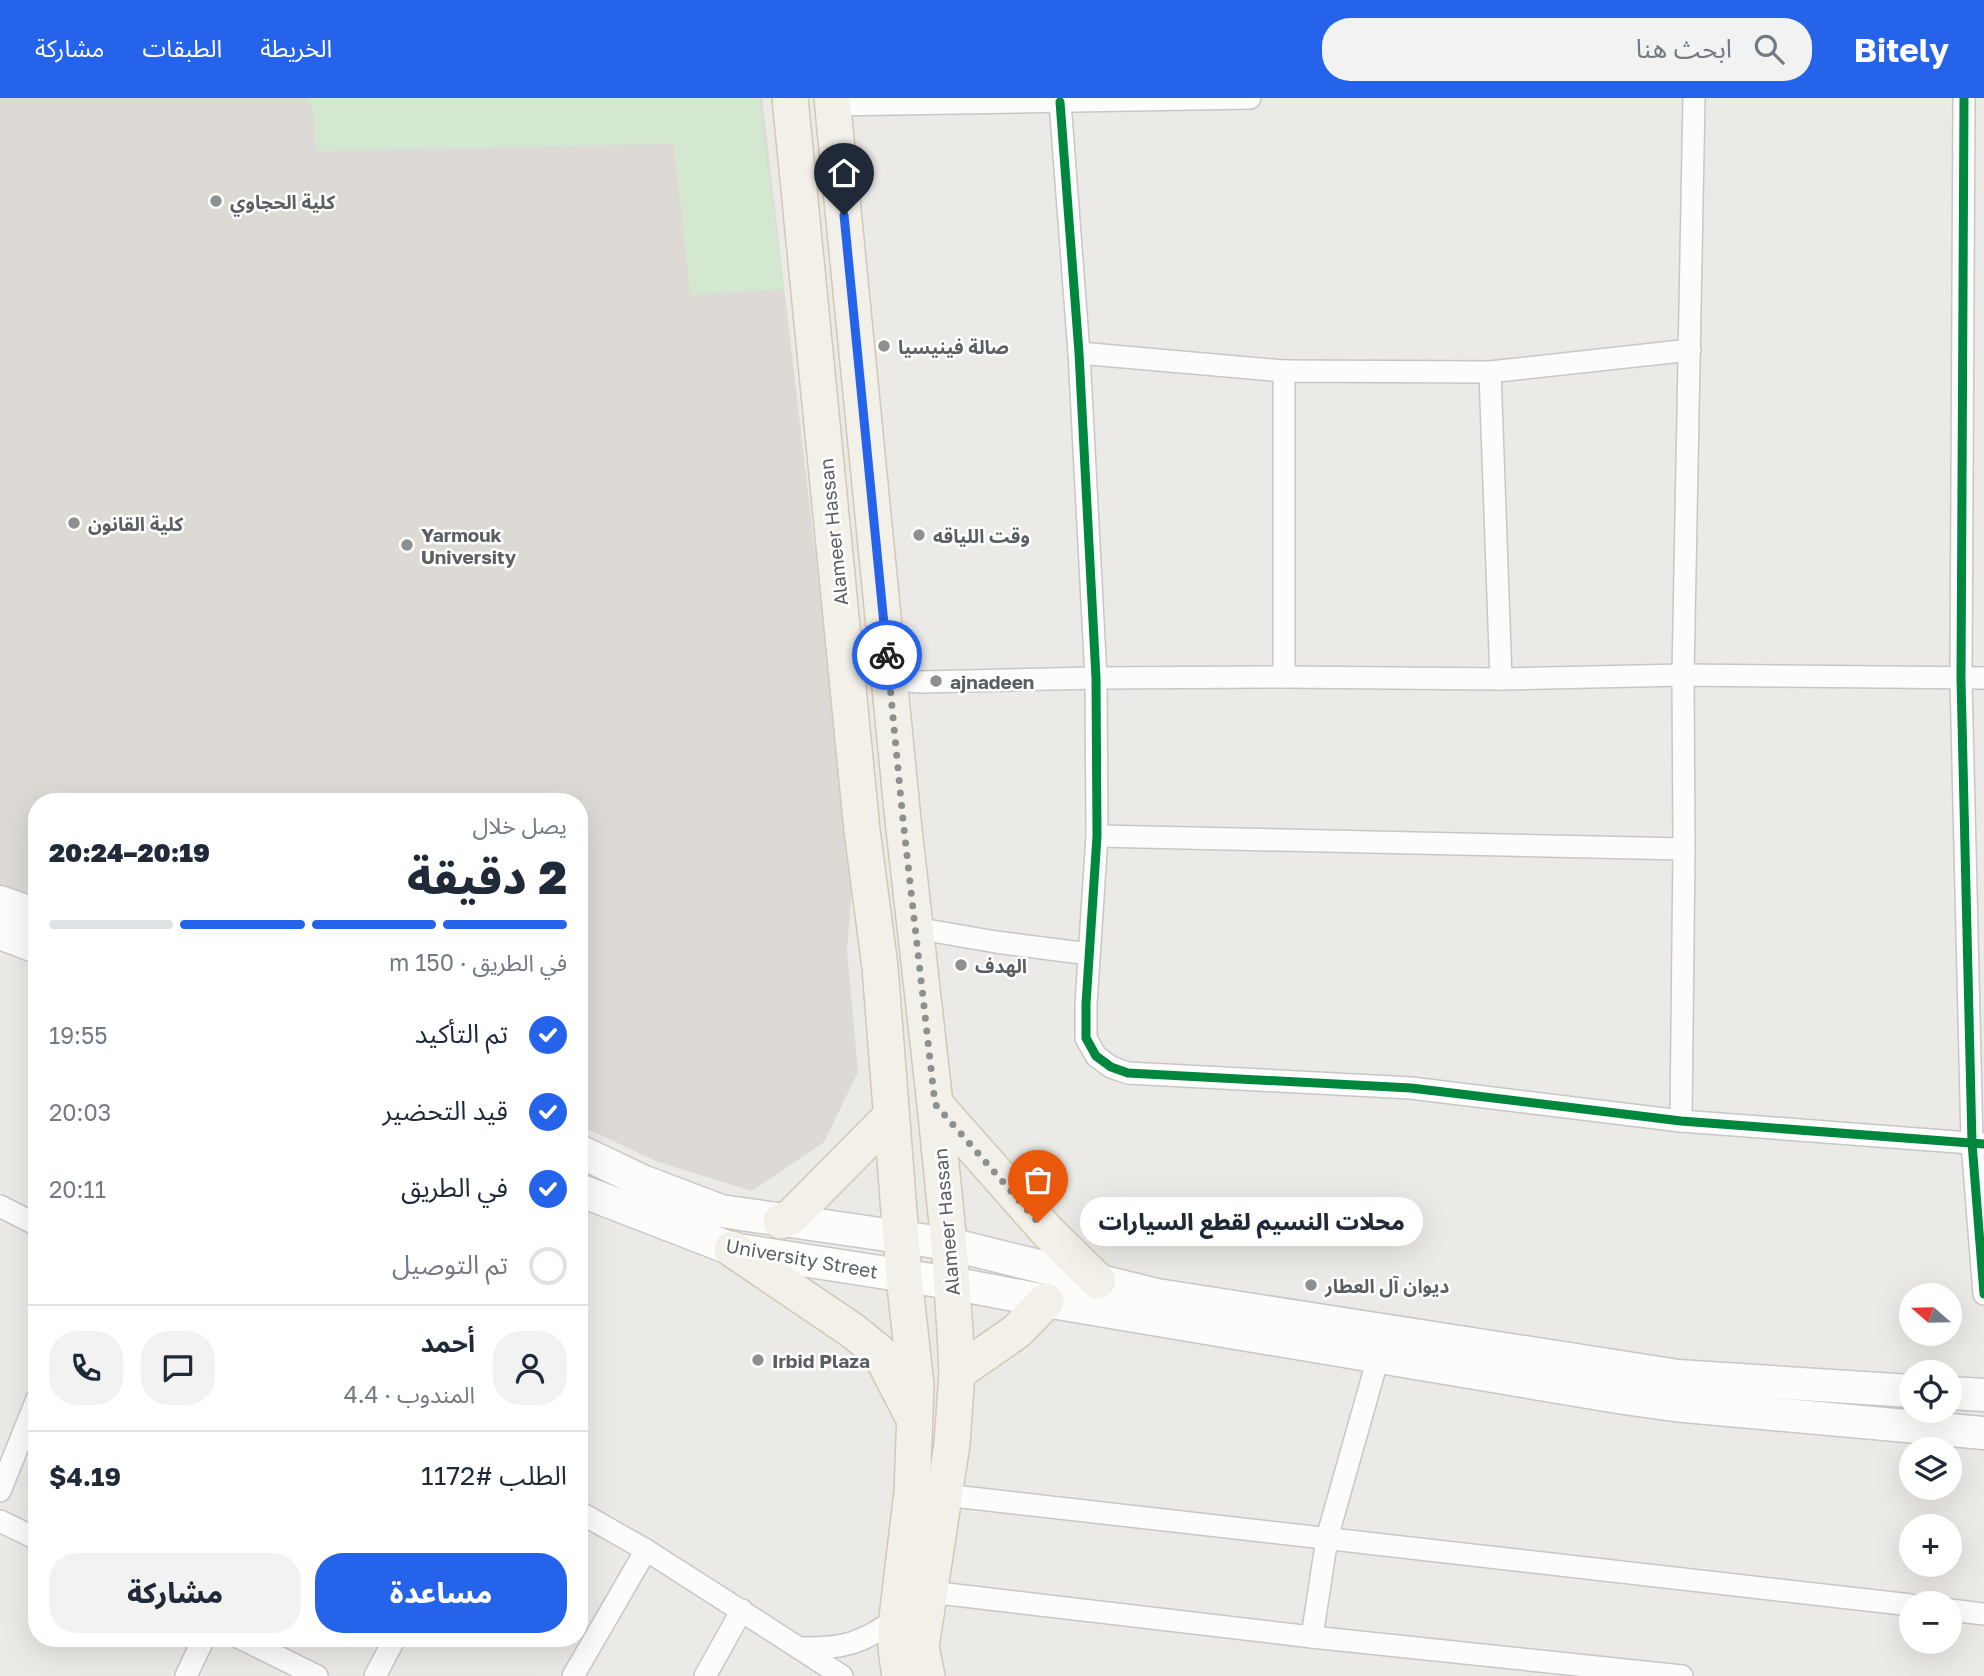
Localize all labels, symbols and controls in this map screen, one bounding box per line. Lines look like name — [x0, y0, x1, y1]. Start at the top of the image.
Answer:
search box — [1322, 18, 1812, 81]
icon: search — [1750, 30, 1788, 68]
text: Bitely — [1854, 30, 1949, 69]
text: مشاركة — [35, 33, 104, 62]
text: الطبقات — [142, 33, 222, 62]
text: الخريطة — [260, 33, 332, 62]
text: ابحث هنا — [1636, 33, 1732, 64]
pin — [814, 143, 874, 215]
icon: home — [825, 154, 863, 192]
place label: كلية الحجاوي — [230, 190, 335, 217]
marker: كلية الحجاوي — [208, 193, 224, 209]
place label: صالة فينيسيا — [898, 335, 1009, 358]
marker: صالة فينيسيا — [876, 338, 892, 354]
street label: Alameer Hassan — [814, 457, 852, 607]
place label: كلية القانون — [88, 512, 184, 535]
marker: كلية القانون — [66, 515, 82, 531]
place label: Yarmouk University — [421, 523, 517, 568]
place label: وقت اللياقه — [933, 524, 1030, 547]
marker: وقت اللياقه — [911, 527, 927, 543]
marker: Yarmouk University — [399, 537, 415, 553]
courier — [852, 620, 922, 690]
icon: bike — [868, 636, 906, 674]
place label: ajnadeen — [950, 670, 1034, 693]
marker: ajnadeen — [928, 673, 944, 689]
text: يصل خلال — [472, 811, 567, 839]
text: 20:19–20:24 — [49, 837, 210, 868]
text: 2 دقيقة — [407, 849, 567, 904]
text: في الطريق · 150 m — [389, 948, 567, 976]
place label: الهدف — [975, 954, 1027, 977]
marker: الهدف — [953, 957, 969, 973]
icon: check — [529, 1016, 567, 1054]
text: تم التأكيد — [415, 1018, 508, 1049]
text: 19:55 — [49, 1021, 108, 1049]
icon: check — [529, 1093, 567, 1131]
text: قيد التحضير — [382, 1095, 508, 1126]
text: 20:03 — [49, 1098, 111, 1126]
street label: Alameer Hassan — [928, 1147, 964, 1297]
pin — [1008, 1150, 1068, 1222]
icon: bag — [1019, 1161, 1057, 1199]
icon: check — [529, 1170, 567, 1208]
text: في الطريق — [401, 1172, 508, 1203]
text: 20:11 — [49, 1175, 106, 1203]
callout: محلات النسيم لقطع السيارات — [1080, 1198, 1423, 1246]
text: محلات النسيم لقطع السيارات — [1098, 1207, 1405, 1235]
street label: University Street — [724, 1233, 880, 1283]
text: تم التوصيل — [392, 1249, 508, 1280]
place label: ديوان آل العطار — [1324, 1274, 1449, 1298]
marker: ديوان آل العطار — [1303, 1277, 1319, 1293]
north arrow — [1899, 1283, 1962, 1346]
map controls — [1899, 1283, 1962, 1654]
text: أحمد — [421, 1327, 475, 1358]
button: phone — [49, 1331, 123, 1405]
button: chat — [141, 1331, 215, 1405]
button: person — [493, 1331, 567, 1405]
place label: Irbid Plaza — [772, 1349, 870, 1372]
marker: Irbid Plaza — [750, 1352, 766, 1368]
button: locate — [1899, 1360, 1962, 1423]
text: المندوب · 4.4 — [344, 1380, 475, 1408]
button: layers — [1899, 1437, 1962, 1500]
text: الطلب #1172 — [421, 1460, 567, 1491]
text: $4.19 — [49, 1461, 121, 1492]
button: + — [1899, 1514, 1962, 1577]
button: مشاركة — [49, 1553, 301, 1633]
button: مساعدة — [315, 1553, 567, 1633]
button: − — [1899, 1591, 1962, 1654]

